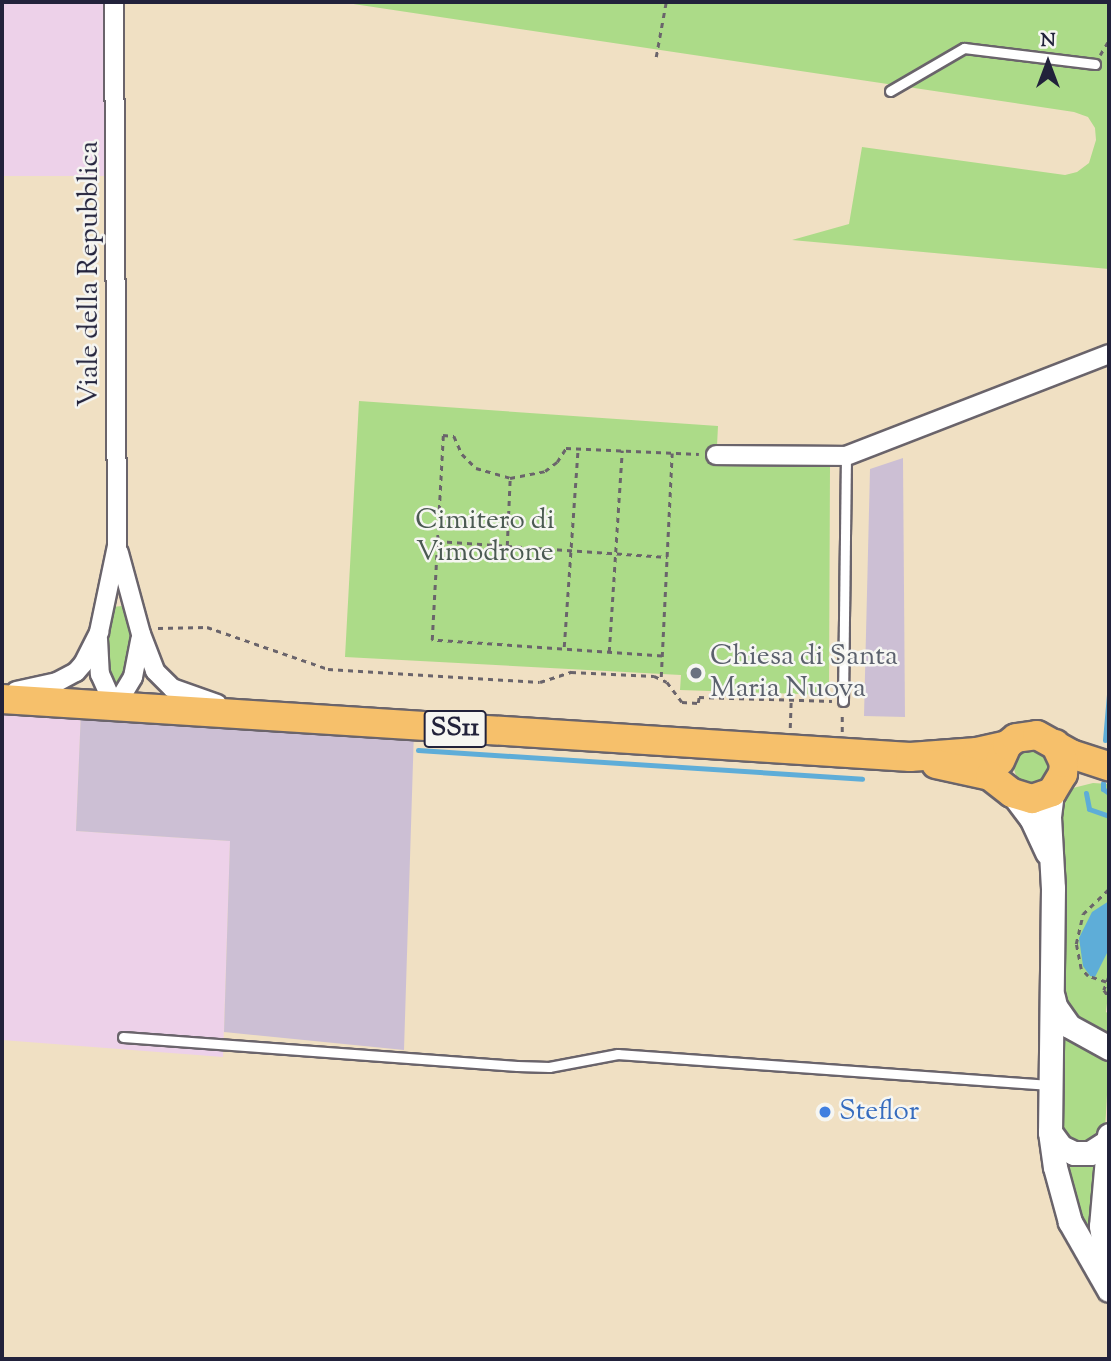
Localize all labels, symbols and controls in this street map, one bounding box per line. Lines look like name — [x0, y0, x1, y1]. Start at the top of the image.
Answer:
north arrow — [1013, 28, 1083, 98]
text: N — [1040, 28, 1056, 55]
street label: Viale della Repubblica — [73, 141, 107, 407]
park label: Cimitero di Vimodrone — [415, 504, 555, 570]
place label: Chiesa di Santa Maria Nuova — [710, 640, 898, 706]
marker: Chiesa di Santa Maria Nuova — [688, 665, 704, 681]
road number: SS11 — [424, 706, 486, 751]
place label: Steflor — [839, 1095, 919, 1129]
marker: Steflor — [817, 1104, 833, 1120]

